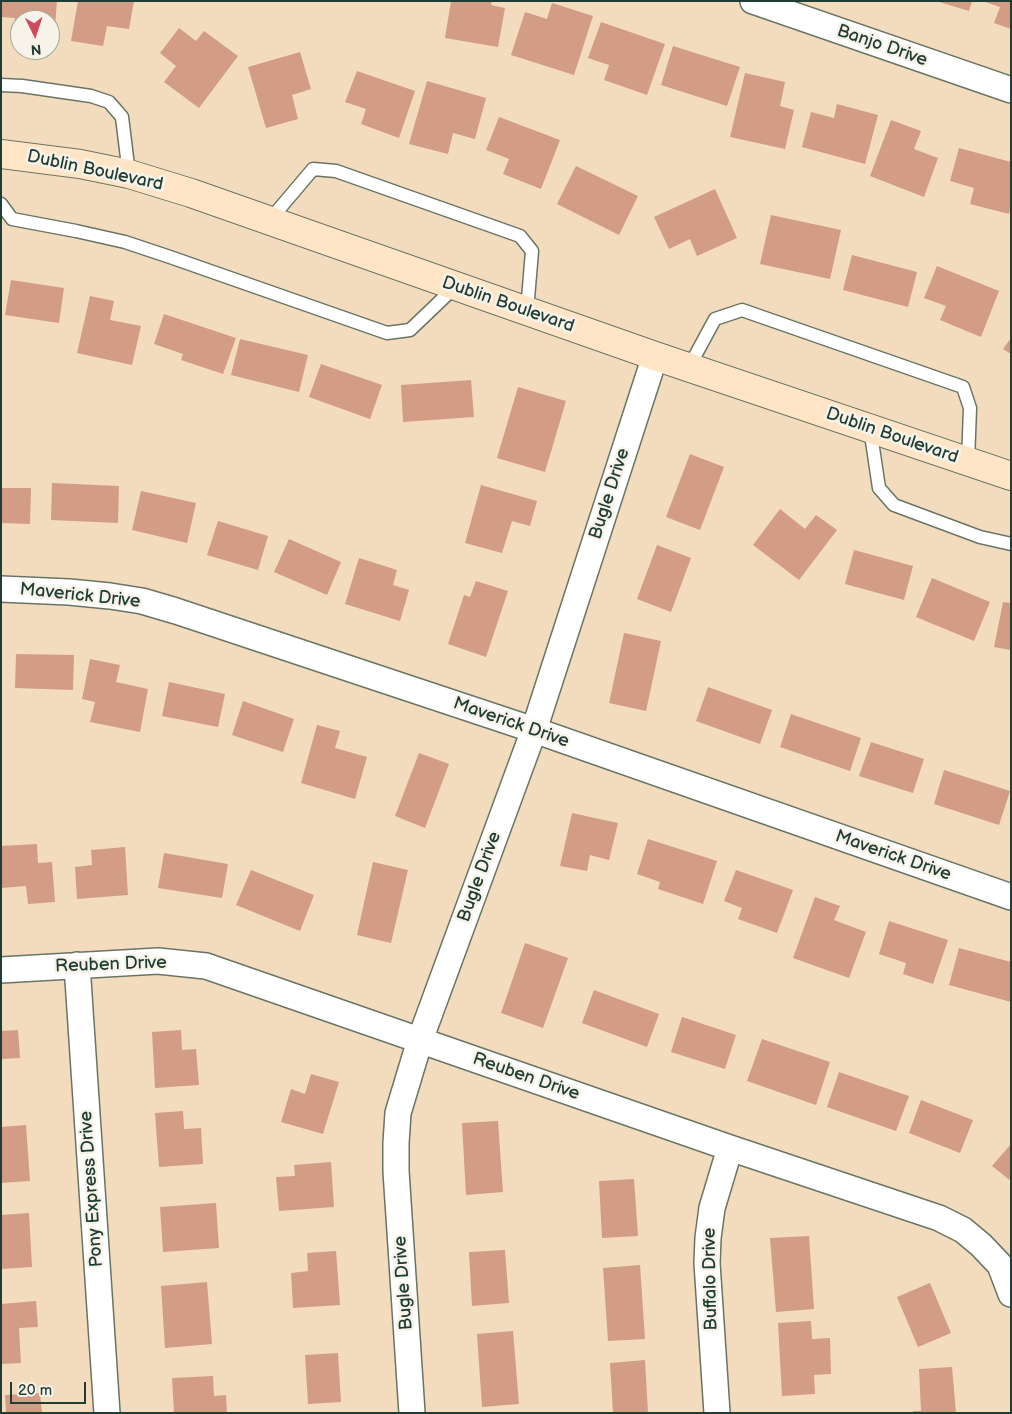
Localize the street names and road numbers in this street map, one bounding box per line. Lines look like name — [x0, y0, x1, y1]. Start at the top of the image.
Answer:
street label: Banjo Drive — [834, 20, 930, 72]
street label: Dublin Boulevard — [25, 146, 165, 196]
street label: Dublin Boulevard — [439, 272, 577, 338]
street label: Dublin Boulevard — [823, 403, 961, 469]
street label: Bugle Drive — [585, 446, 635, 542]
street label: Maverick Drive — [19, 579, 141, 613]
street label: Maverick Drive — [450, 693, 572, 753]
street label: Maverick Drive — [832, 826, 954, 886]
street label: Bugle Drive — [454, 829, 506, 925]
street label: Reuben Drive — [55, 952, 167, 978]
street label: Reuben Drive — [470, 1049, 582, 1105]
street label: Pony Express Drive — [76, 1110, 108, 1268]
street label: Buffalo Drive — [699, 1227, 723, 1331]
street label: Bugle Drive — [390, 1235, 418, 1331]

